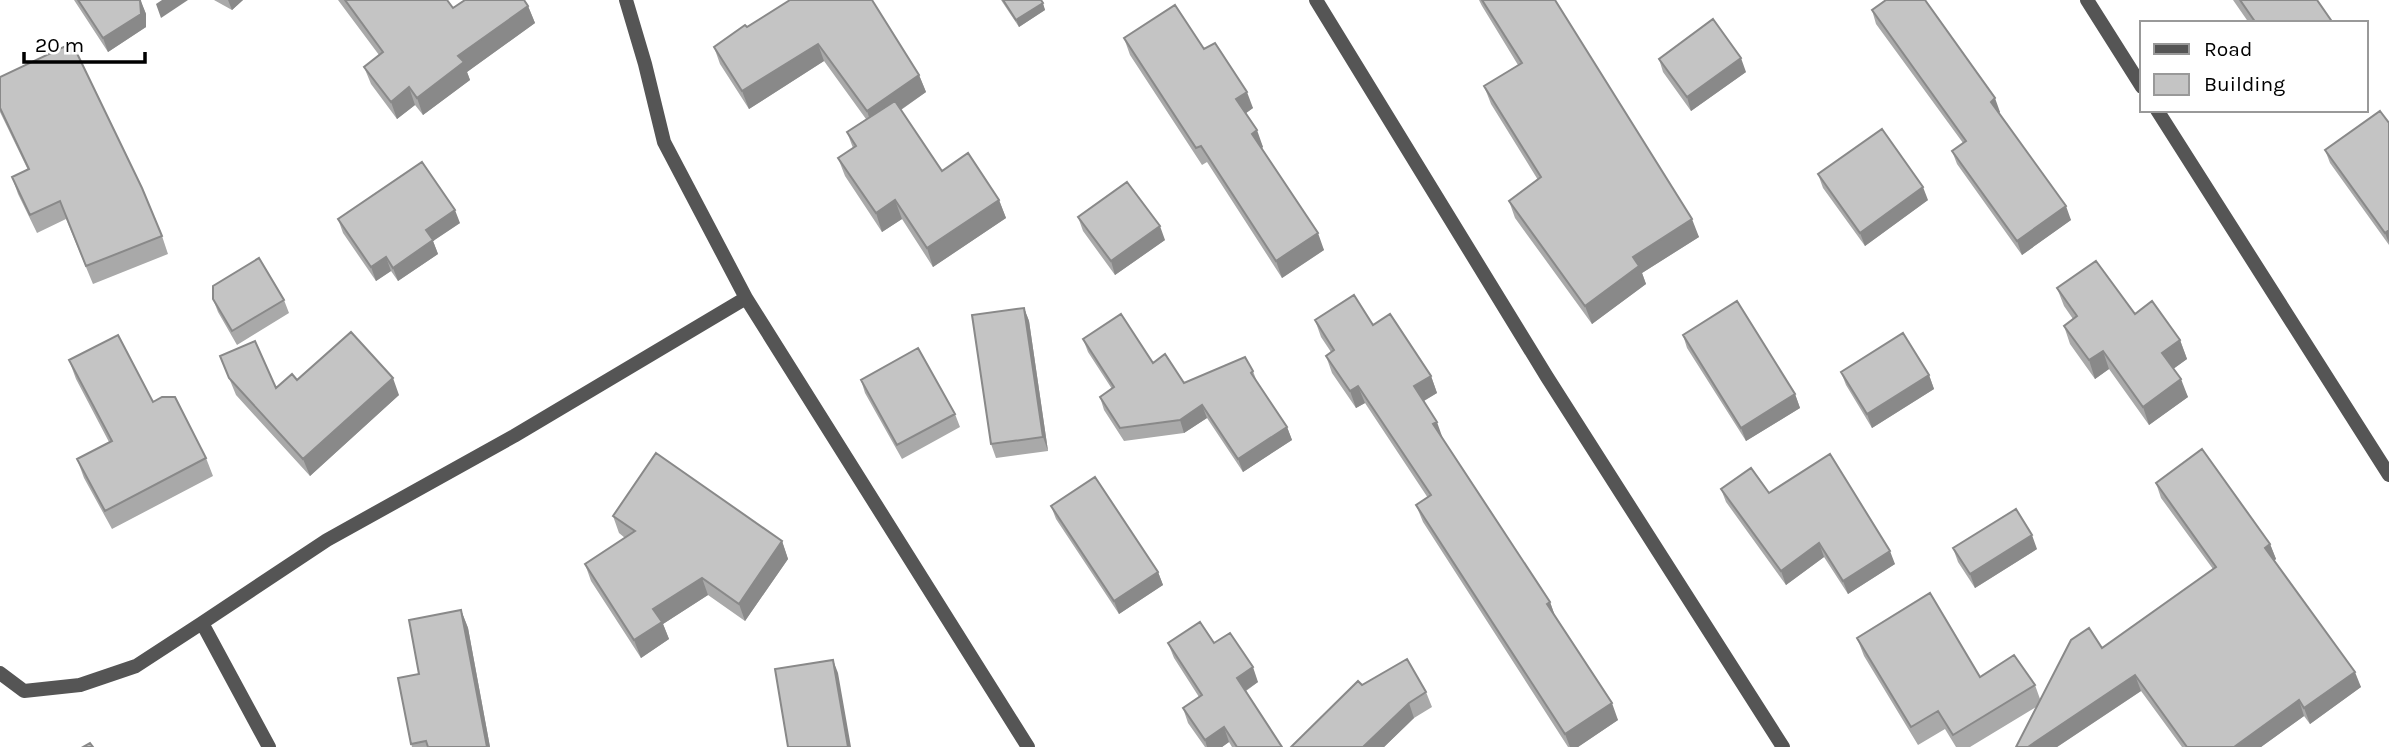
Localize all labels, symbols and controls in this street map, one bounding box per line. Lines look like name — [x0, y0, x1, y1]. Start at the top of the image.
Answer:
scale bar — [24, 21, 145, 65]
legend — [2140, 21, 2368, 112]
text: 20 m — [35, 33, 84, 57]
text: Road — [2204, 37, 2252, 61]
text: Building — [2204, 72, 2285, 96]

